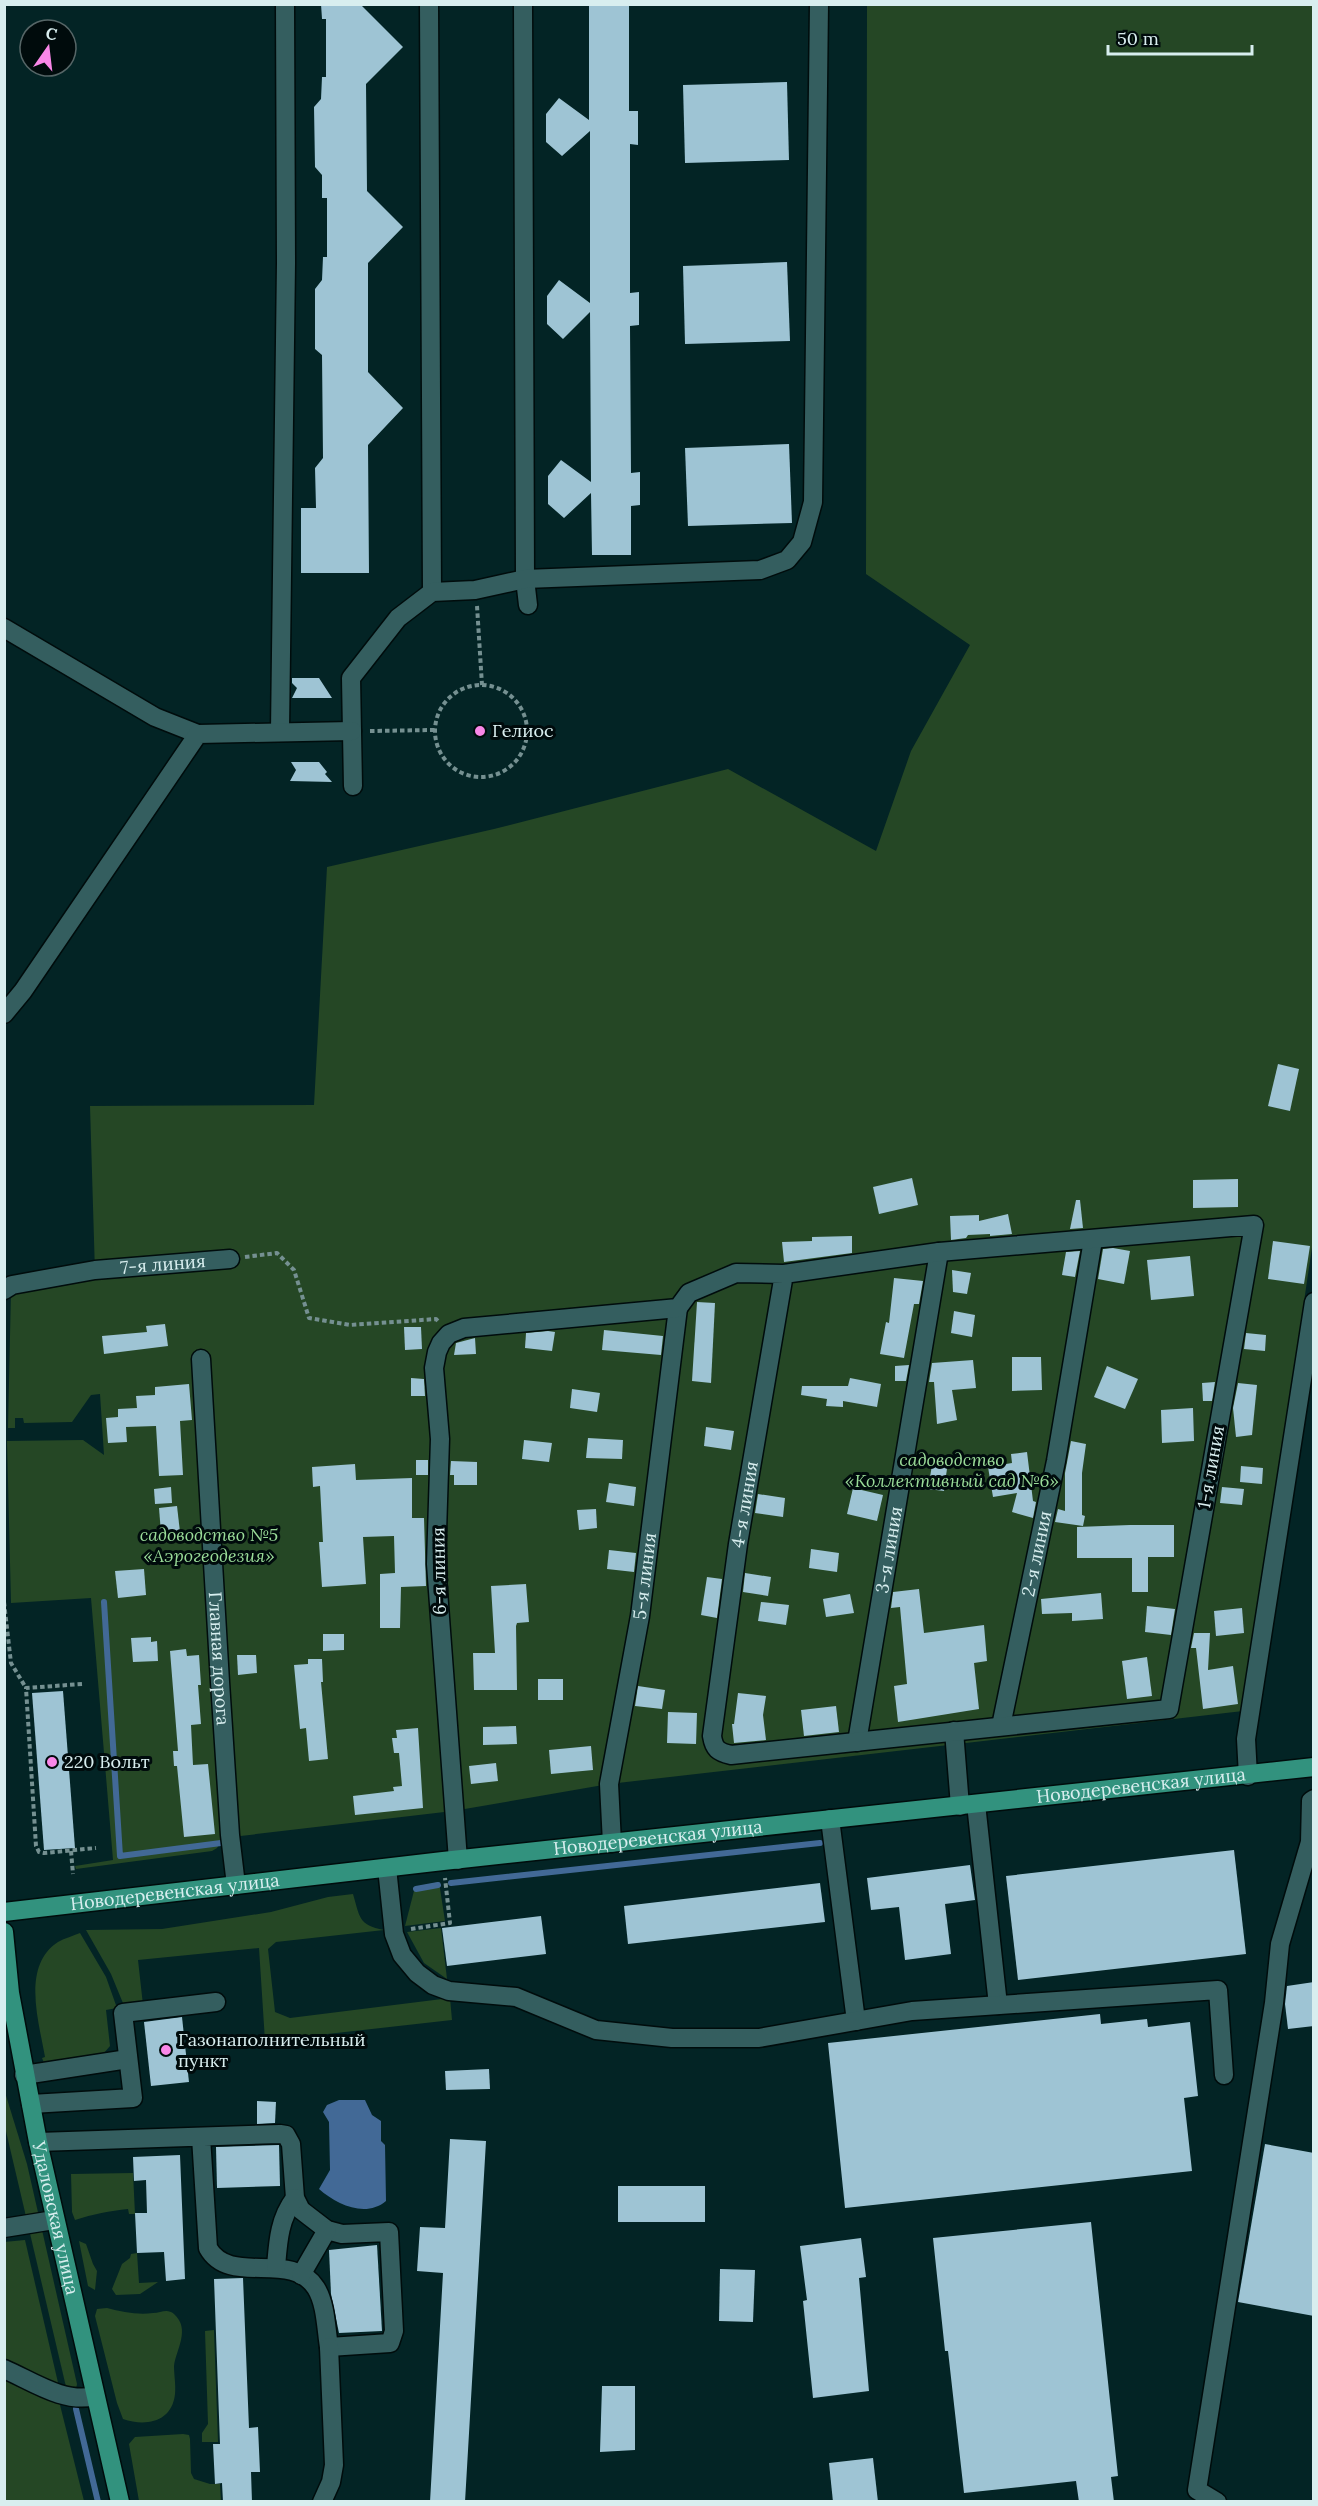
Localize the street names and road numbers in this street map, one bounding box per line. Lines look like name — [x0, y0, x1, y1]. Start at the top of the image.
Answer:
street label: 7-я линия — [119, 1249, 207, 1279]
street label: 1-я линия — [1192, 1424, 1229, 1510]
street label: 4-я линия — [726, 1459, 763, 1549]
street label: 3-я линия — [870, 1504, 907, 1595]
street label: 2-я линия — [1016, 1509, 1056, 1598]
street label: 6-я линия — [426, 1527, 451, 1615]
street label: 5-я линия — [628, 1531, 661, 1621]
street label: Главная дорога — [204, 1591, 235, 1726]
street label: Новодеревенская улица — [1035, 1762, 1247, 1808]
street label: Новодеревенская улица — [552, 1815, 764, 1860]
street label: Новодеревенская улица — [69, 1868, 281, 1915]
street label: Удаловская улица — [27, 2138, 84, 2297]

